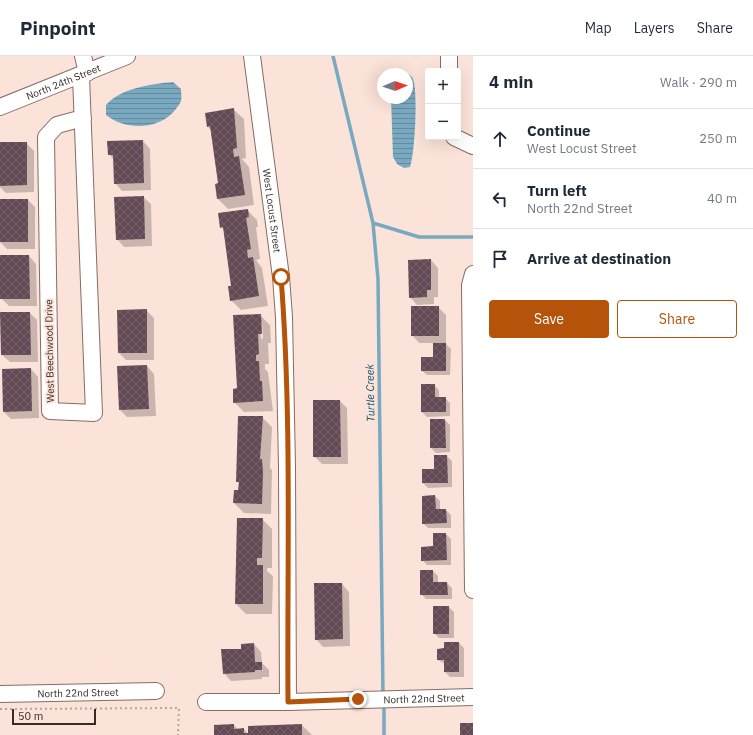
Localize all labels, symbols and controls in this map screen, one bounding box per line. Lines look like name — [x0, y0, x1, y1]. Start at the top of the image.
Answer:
text: Pinpoint — [20, 16, 96, 40]
text: Map — [585, 19, 612, 37]
text: Layers — [634, 19, 675, 37]
text: Share — [697, 19, 733, 37]
street label: North 24th Street — [24, 61, 103, 103]
north arrow — [377, 68, 413, 104]
map controls — [425, 68, 461, 140]
button: + — [425, 68, 461, 104]
text: 4 min — [489, 71, 533, 93]
text: Walk · 290 m — [660, 74, 737, 91]
button: − — [425, 104, 461, 140]
text: Continue — [527, 121, 591, 140]
icon: ahead — [489, 128, 511, 150]
text: 250 m — [699, 130, 737, 147]
text: West Locust Street — [527, 140, 637, 157]
street label: West Locust Street — [260, 168, 284, 254]
text: Turn left — [527, 181, 587, 200]
icon: left — [489, 188, 511, 210]
text: 40 m — [707, 190, 737, 207]
text: North 22nd Street — [527, 200, 633, 217]
icon: arrive — [489, 248, 511, 270]
text: Arrive at destination — [527, 249, 671, 268]
route start — [272, 268, 290, 286]
street label: West Beechwood Drive — [42, 299, 57, 403]
button: Save — [489, 300, 609, 338]
button: Share — [617, 300, 737, 338]
water label: Turtle Creek — [362, 364, 378, 422]
street label: North 22nd Street — [37, 686, 119, 700]
route end — [349, 690, 367, 708]
street label: North 22nd Street — [383, 691, 465, 706]
scale bar — [12, 707, 96, 726]
text: 50 m — [18, 709, 43, 723]

